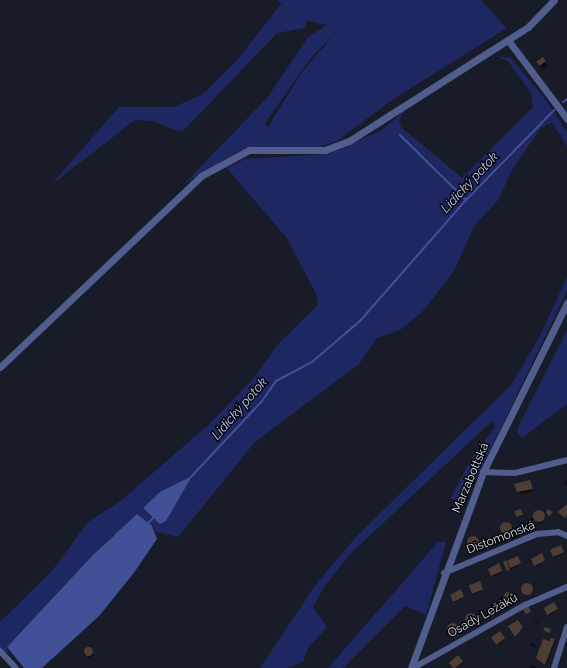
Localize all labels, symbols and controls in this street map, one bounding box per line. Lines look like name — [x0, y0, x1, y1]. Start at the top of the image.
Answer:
water label: Lidický potok — [438, 149, 502, 217]
water label: Lidický potok — [209, 375, 271, 443]
street label: Marzabottská — [450, 441, 492, 515]
street label: Distomonská — [465, 518, 537, 558]
street label: Osady Ležáků — [445, 591, 521, 641]

